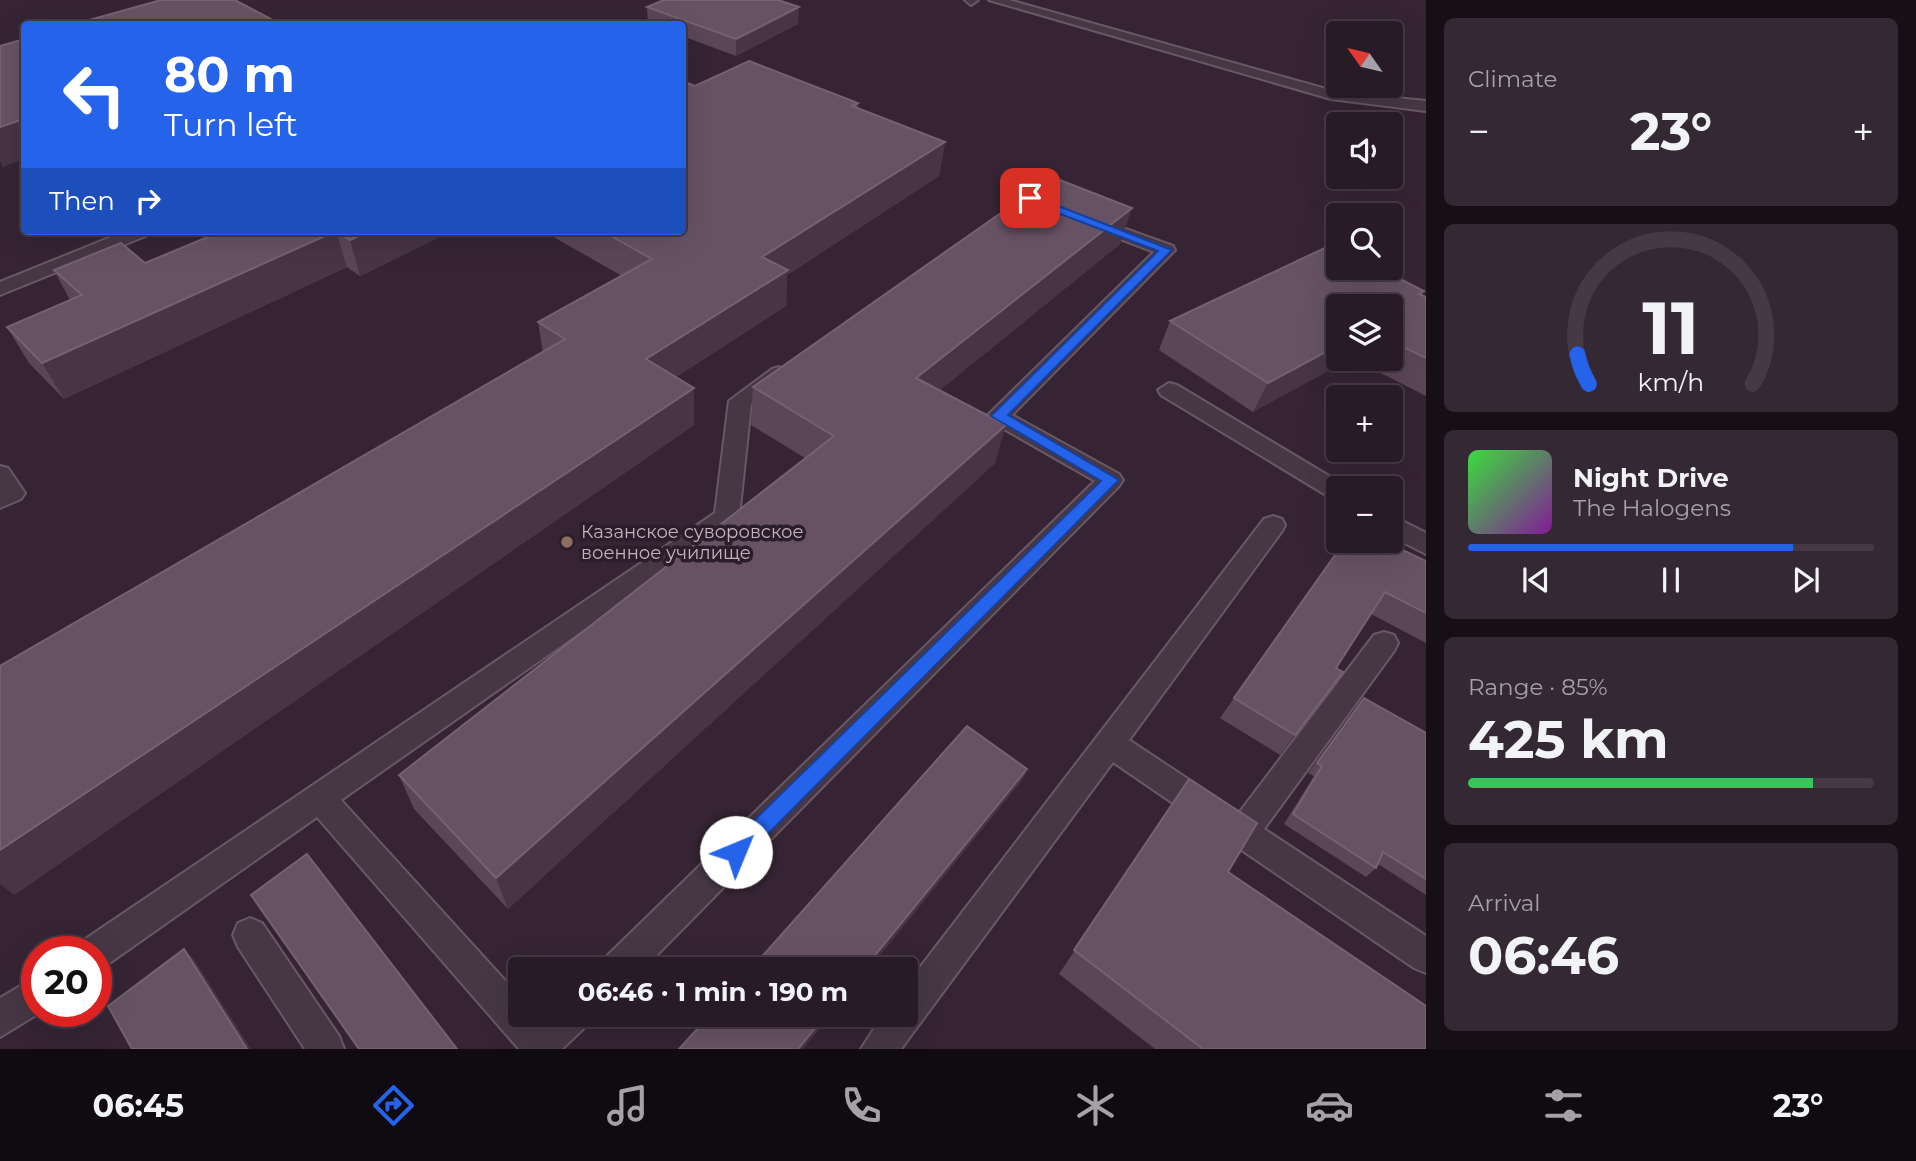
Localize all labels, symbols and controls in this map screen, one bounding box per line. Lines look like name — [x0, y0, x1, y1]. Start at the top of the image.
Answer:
north arrow — [1326, 21, 1404, 98]
map controls — [1326, 21, 1403, 553]
text: 80 m — [164, 45, 295, 104]
icon: left — [49, 49, 140, 140]
text: Climate — [1468, 65, 1557, 93]
text: 23° — [1630, 100, 1712, 163]
text: Turn left — [164, 105, 298, 144]
text: − — [1468, 108, 1490, 155]
text: + — [1852, 108, 1874, 155]
button: sound — [1326, 112, 1403, 189]
pin — [1000, 168, 1060, 228]
icon: arrive — [1011, 179, 1049, 217]
icon: right — [129, 182, 167, 220]
text: Then — [49, 185, 115, 217]
button: search — [1326, 203, 1403, 280]
text: 11 — [1642, 285, 1700, 373]
button: layers — [1326, 294, 1403, 371]
text: km/h — [1638, 367, 1704, 397]
button: + — [1326, 385, 1403, 462]
text: Night Drive — [1573, 462, 1729, 494]
button: − — [1326, 476, 1403, 553]
text: The Halogens — [1573, 494, 1731, 522]
place label: Казанское суворовское военное училище — [581, 521, 804, 564]
marker: Казанское суворовское военное училище — [559, 534, 575, 550]
icon: previous — [1517, 561, 1555, 599]
icon: pause — [1652, 561, 1690, 599]
icon: next — [1787, 561, 1825, 599]
text: Range · 85% — [1468, 673, 1608, 701]
text: 425 km — [1468, 708, 1669, 771]
position arrow — [699, 815, 773, 889]
text: Arrival — [1468, 889, 1541, 917]
text: 06:46 — [1468, 924, 1619, 987]
speed limit sign: 20 — [21, 936, 112, 1027]
text: 06:46 · 1 min · 190 m — [578, 976, 848, 1008]
icon: directions — [369, 1081, 418, 1130]
icon: music — [603, 1081, 652, 1130]
icon: phone — [837, 1081, 886, 1130]
icon: climate — [1071, 1081, 1120, 1130]
icon: car — [1305, 1081, 1354, 1130]
icon: filters — [1539, 1081, 1588, 1130]
text: 06:45 — [92, 1086, 184, 1125]
text: 23° — [1773, 1086, 1823, 1125]

